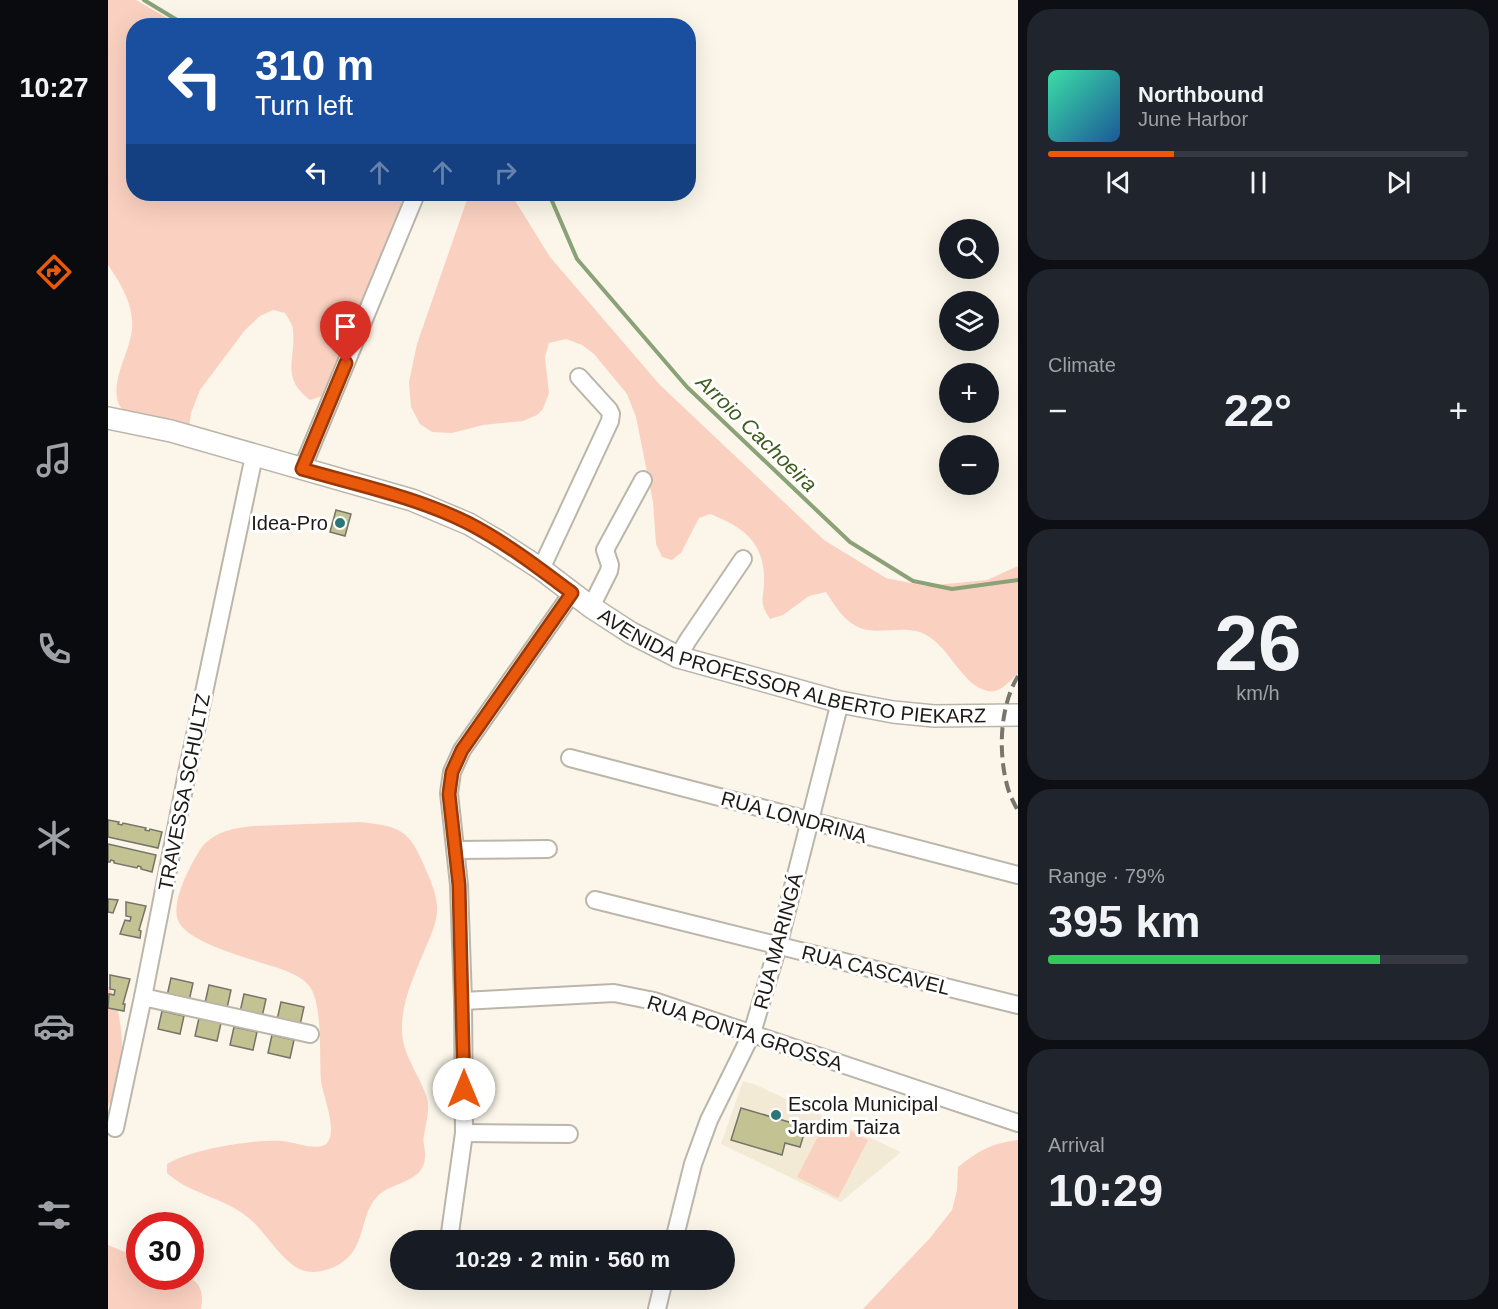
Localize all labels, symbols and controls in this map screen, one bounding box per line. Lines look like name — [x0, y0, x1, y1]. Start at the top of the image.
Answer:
icon: left — [156, 42, 234, 120]
text: 310 m — [255, 42, 374, 89]
text: 10:27 — [19, 73, 89, 103]
text: Northbound — [1138, 82, 1264, 107]
text: Turn left — [255, 91, 353, 121]
text: June Harbor — [1138, 108, 1248, 130]
icon: left — [300, 156, 333, 189]
icon: ahead — [363, 156, 396, 189]
icon: ahead — [426, 156, 459, 189]
icon: right — [489, 156, 522, 189]
icon: previous — [1102, 166, 1135, 199]
icon: pause — [1242, 166, 1275, 199]
icon: next — [1382, 166, 1415, 199]
map controls — [939, 219, 999, 495]
button: search — [939, 219, 999, 279]
icon: directions — [33, 251, 75, 293]
button: layers — [939, 291, 999, 351]
pin — [320, 301, 371, 363]
icon: arrive — [329, 310, 362, 343]
text: Climate — [1048, 354, 1116, 376]
button: + — [939, 363, 999, 423]
water label: Arroio Cachoeira — [691, 369, 822, 496]
text: 22° — [1224, 385, 1292, 436]
text: − — [1048, 392, 1067, 429]
text: + — [1449, 392, 1468, 429]
button: − — [939, 435, 999, 495]
icon: music — [33, 439, 75, 481]
place label: Idea-Pro — [251, 512, 328, 534]
marker: Idea-Pro — [333, 516, 347, 530]
text: 26 — [1215, 599, 1301, 687]
street label: AVENIDA PROFESSOR ALBERTO PIEKARZ — [594, 604, 986, 727]
icon: phone — [33, 628, 75, 670]
text: km/h — [1236, 682, 1280, 704]
street label: TRAVESSA SCHULTZ — [154, 692, 214, 892]
street label: RUA LONDRINA — [719, 787, 870, 847]
icon: climate — [33, 817, 75, 859]
text: Range · 79% — [1048, 865, 1165, 887]
street label: RUA MARINGÁ — [749, 870, 807, 1011]
text: 395 km — [1048, 896, 1201, 947]
street label: RUA CASCAVEL — [800, 941, 952, 999]
street label: RUA PONTA GROSSA — [645, 991, 846, 1075]
icon: car — [33, 1005, 75, 1047]
position arrow — [432, 1057, 496, 1121]
place label: Escola Municipal Jardim Taiza — [788, 1093, 938, 1138]
marker: Escola Municipal Jardim Taiza — [769, 1108, 783, 1122]
text: Arrival — [1048, 1134, 1105, 1156]
text: 10:29 — [1048, 1165, 1163, 1216]
icon: filters — [33, 1194, 75, 1236]
speed limit sign: 30 — [126, 1212, 204, 1290]
text: 10:29 · 2 min · 560 m — [455, 1247, 670, 1272]

